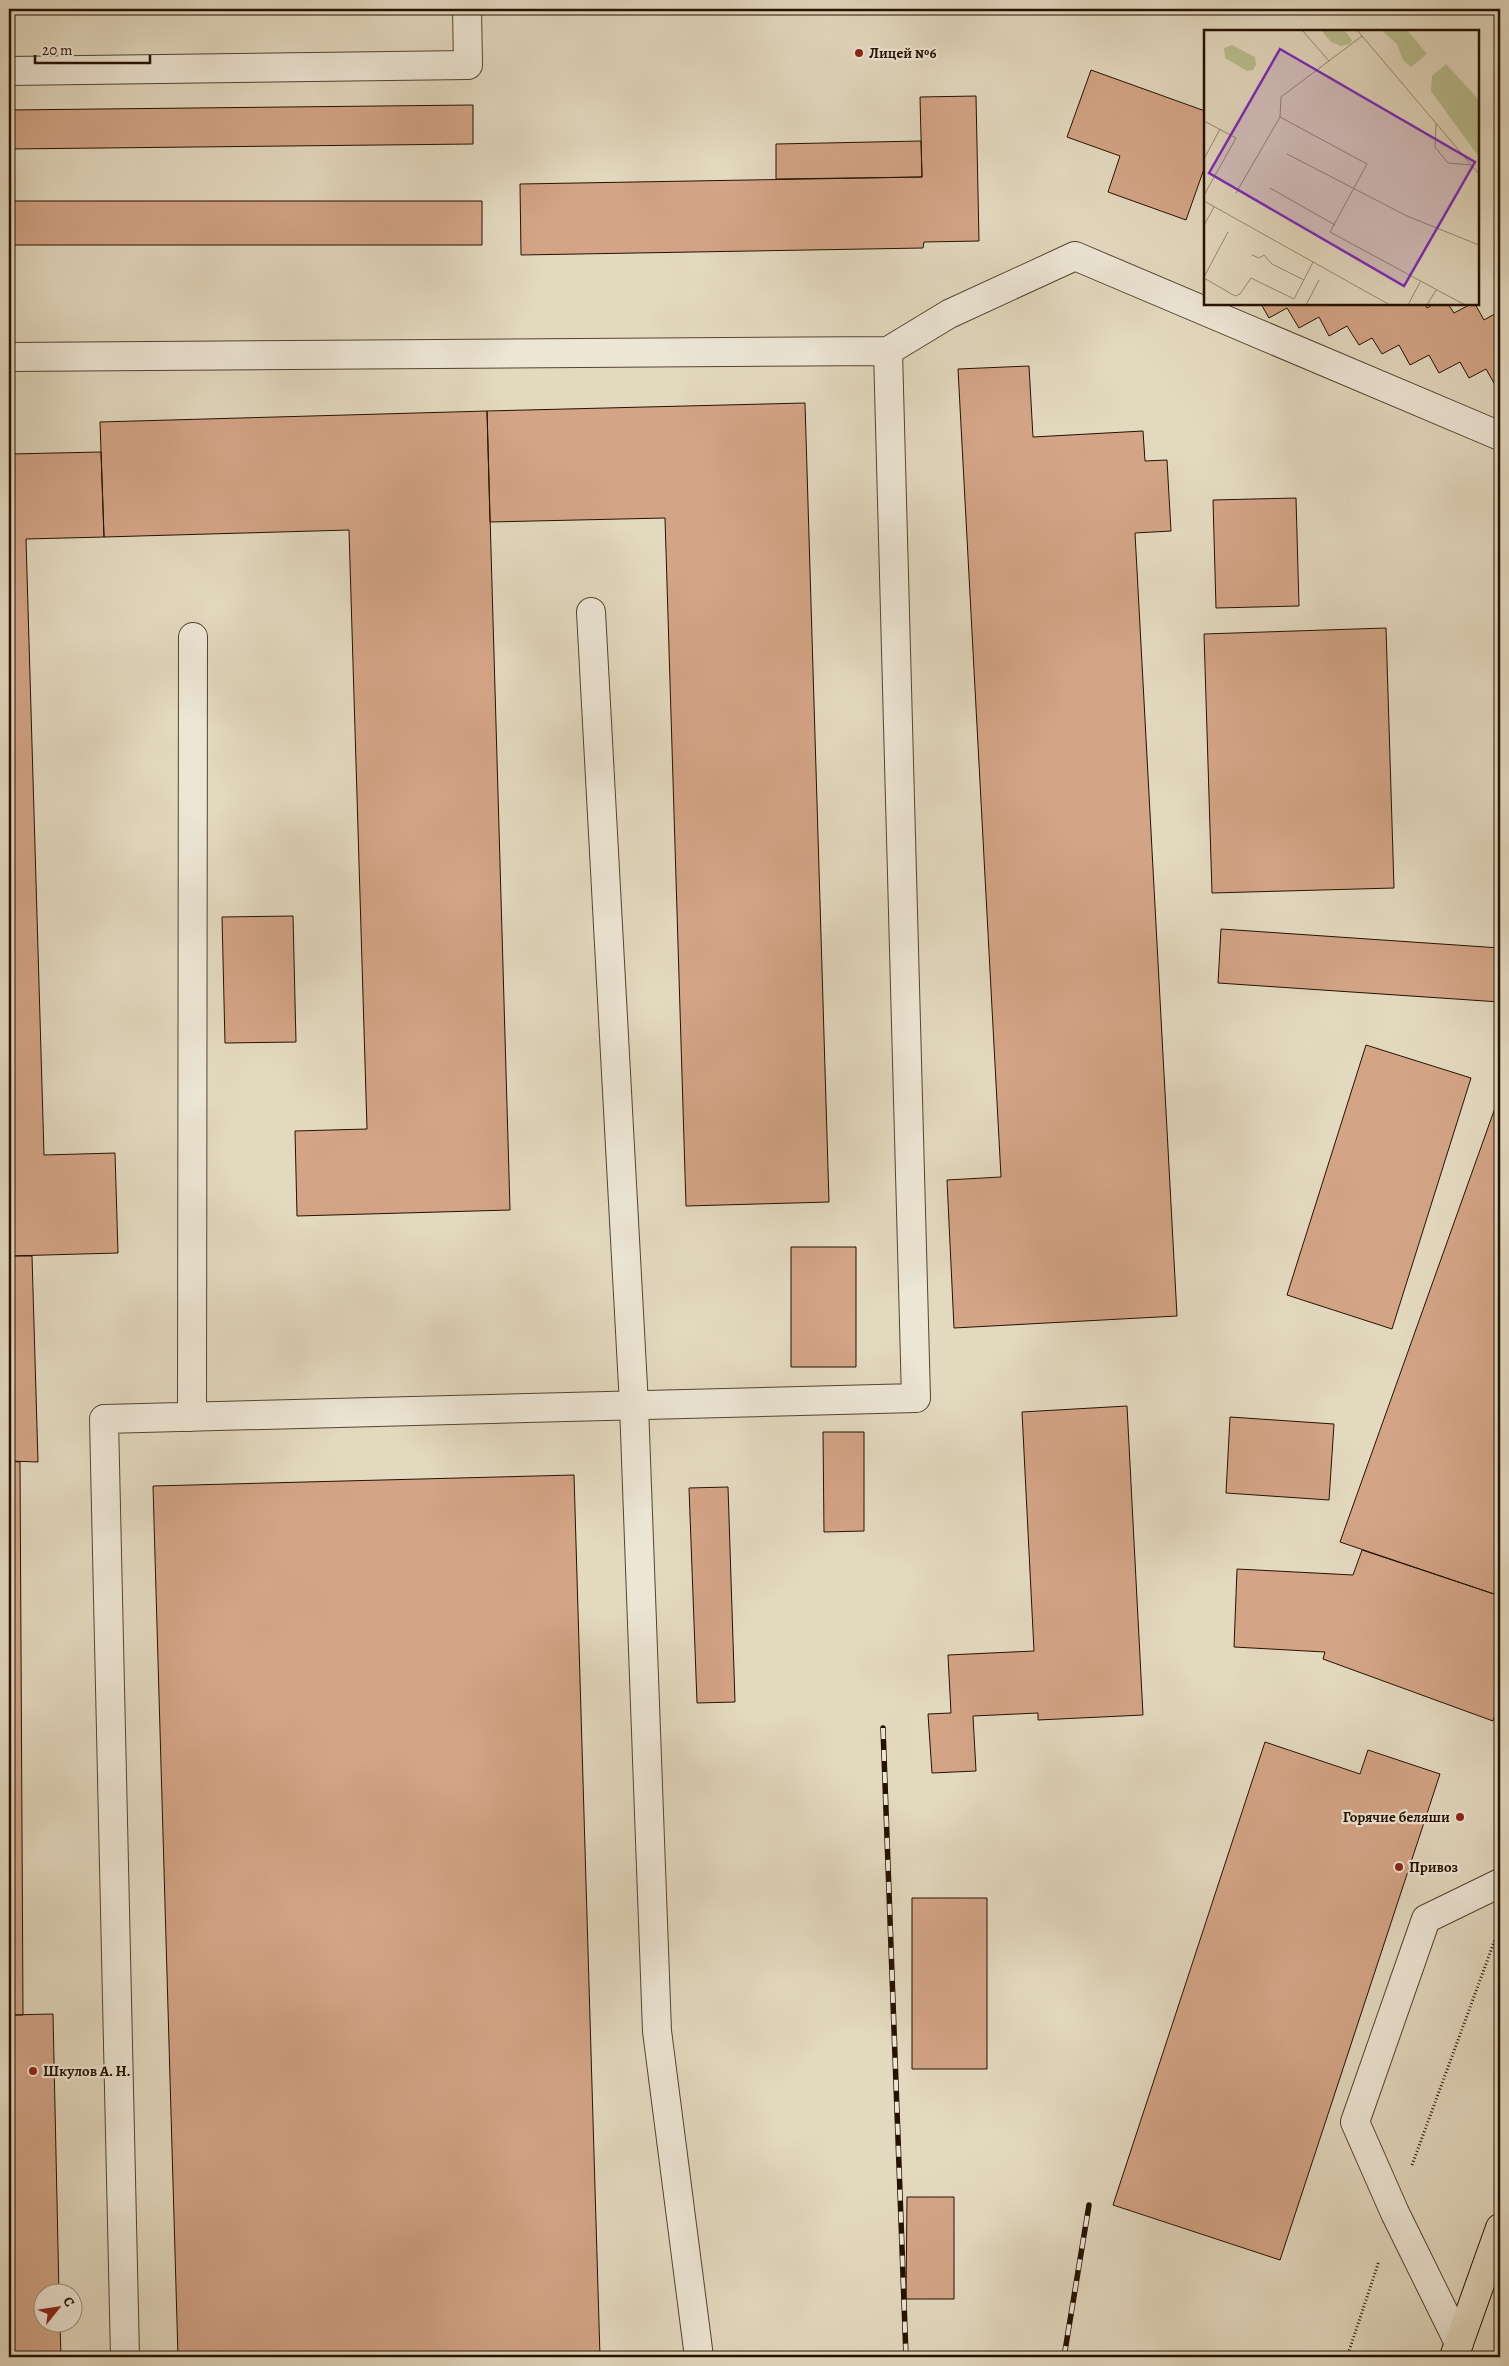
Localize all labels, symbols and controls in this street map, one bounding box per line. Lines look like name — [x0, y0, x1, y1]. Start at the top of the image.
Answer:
inset map — [1204, 30, 1479, 305]
scale bar — [35, 32, 150, 64]
text: 20 m — [42, 40, 73, 60]
place label: Лицей №6 — [869, 43, 936, 63]
marker: Лицей №6 — [853, 47, 865, 59]
place label: Горячие беляши — [1343, 1807, 1450, 1827]
marker: Горячие беляши — [1454, 1811, 1466, 1823]
place label: Привоз — [1409, 1857, 1459, 1877]
marker: Привоз — [1393, 1861, 1405, 1873]
place label: Шкулов А. Н. — [43, 2061, 131, 2081]
marker: Шкулов А. Н. — [27, 2065, 39, 2077]
north arrow — [32, 2284, 82, 2334]
text: С — [58, 2293, 79, 2311]

